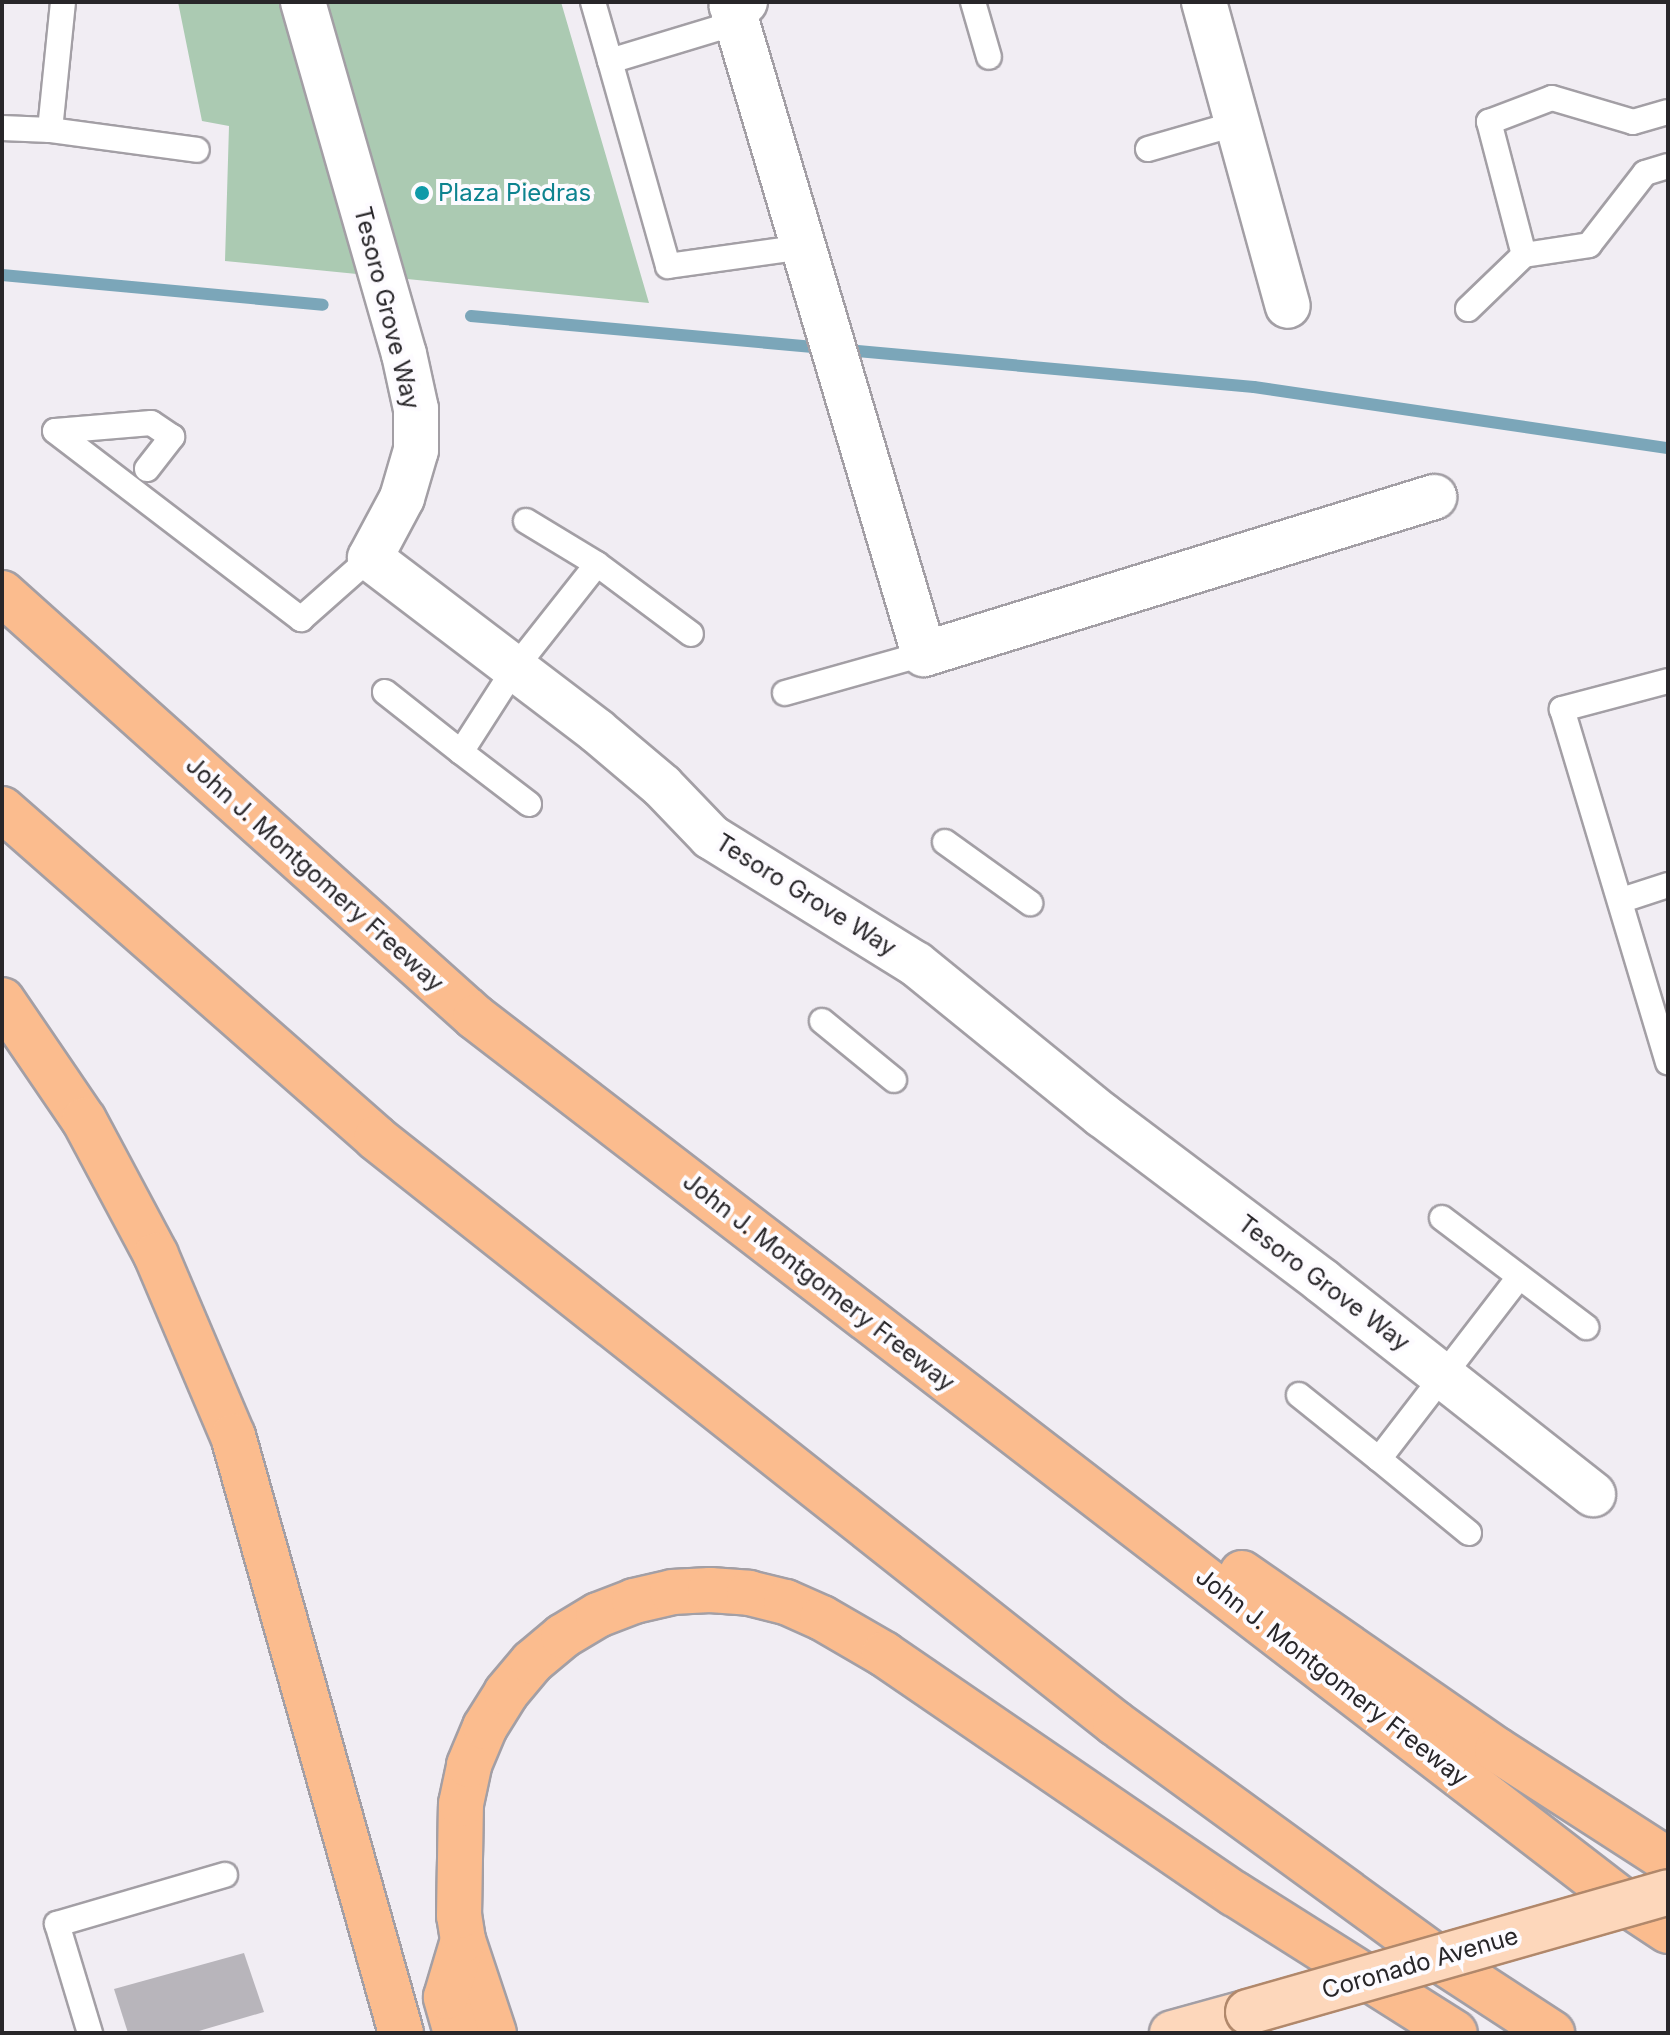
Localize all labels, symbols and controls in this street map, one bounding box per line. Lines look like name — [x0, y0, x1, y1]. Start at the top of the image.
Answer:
place label: Plaza Piedras — [438, 179, 591, 207]
marker: Plaza Piedras — [413, 184, 431, 202]
street label: Tesoro Grove Way — [348, 204, 426, 412]
street label: John J. Montgomery Freeway — [180, 750, 450, 998]
street label: Tesoro Grove Way — [710, 828, 902, 962]
street label: John J. Montgomery Freeway — [677, 1167, 961, 1397]
street label: Tesoro Grove Way — [1232, 1209, 1416, 1357]
street label: John J. Montgomery Freeway — [1190, 1562, 1474, 1792]
street label: Coronado Avenue — [1319, 1921, 1521, 2005]

